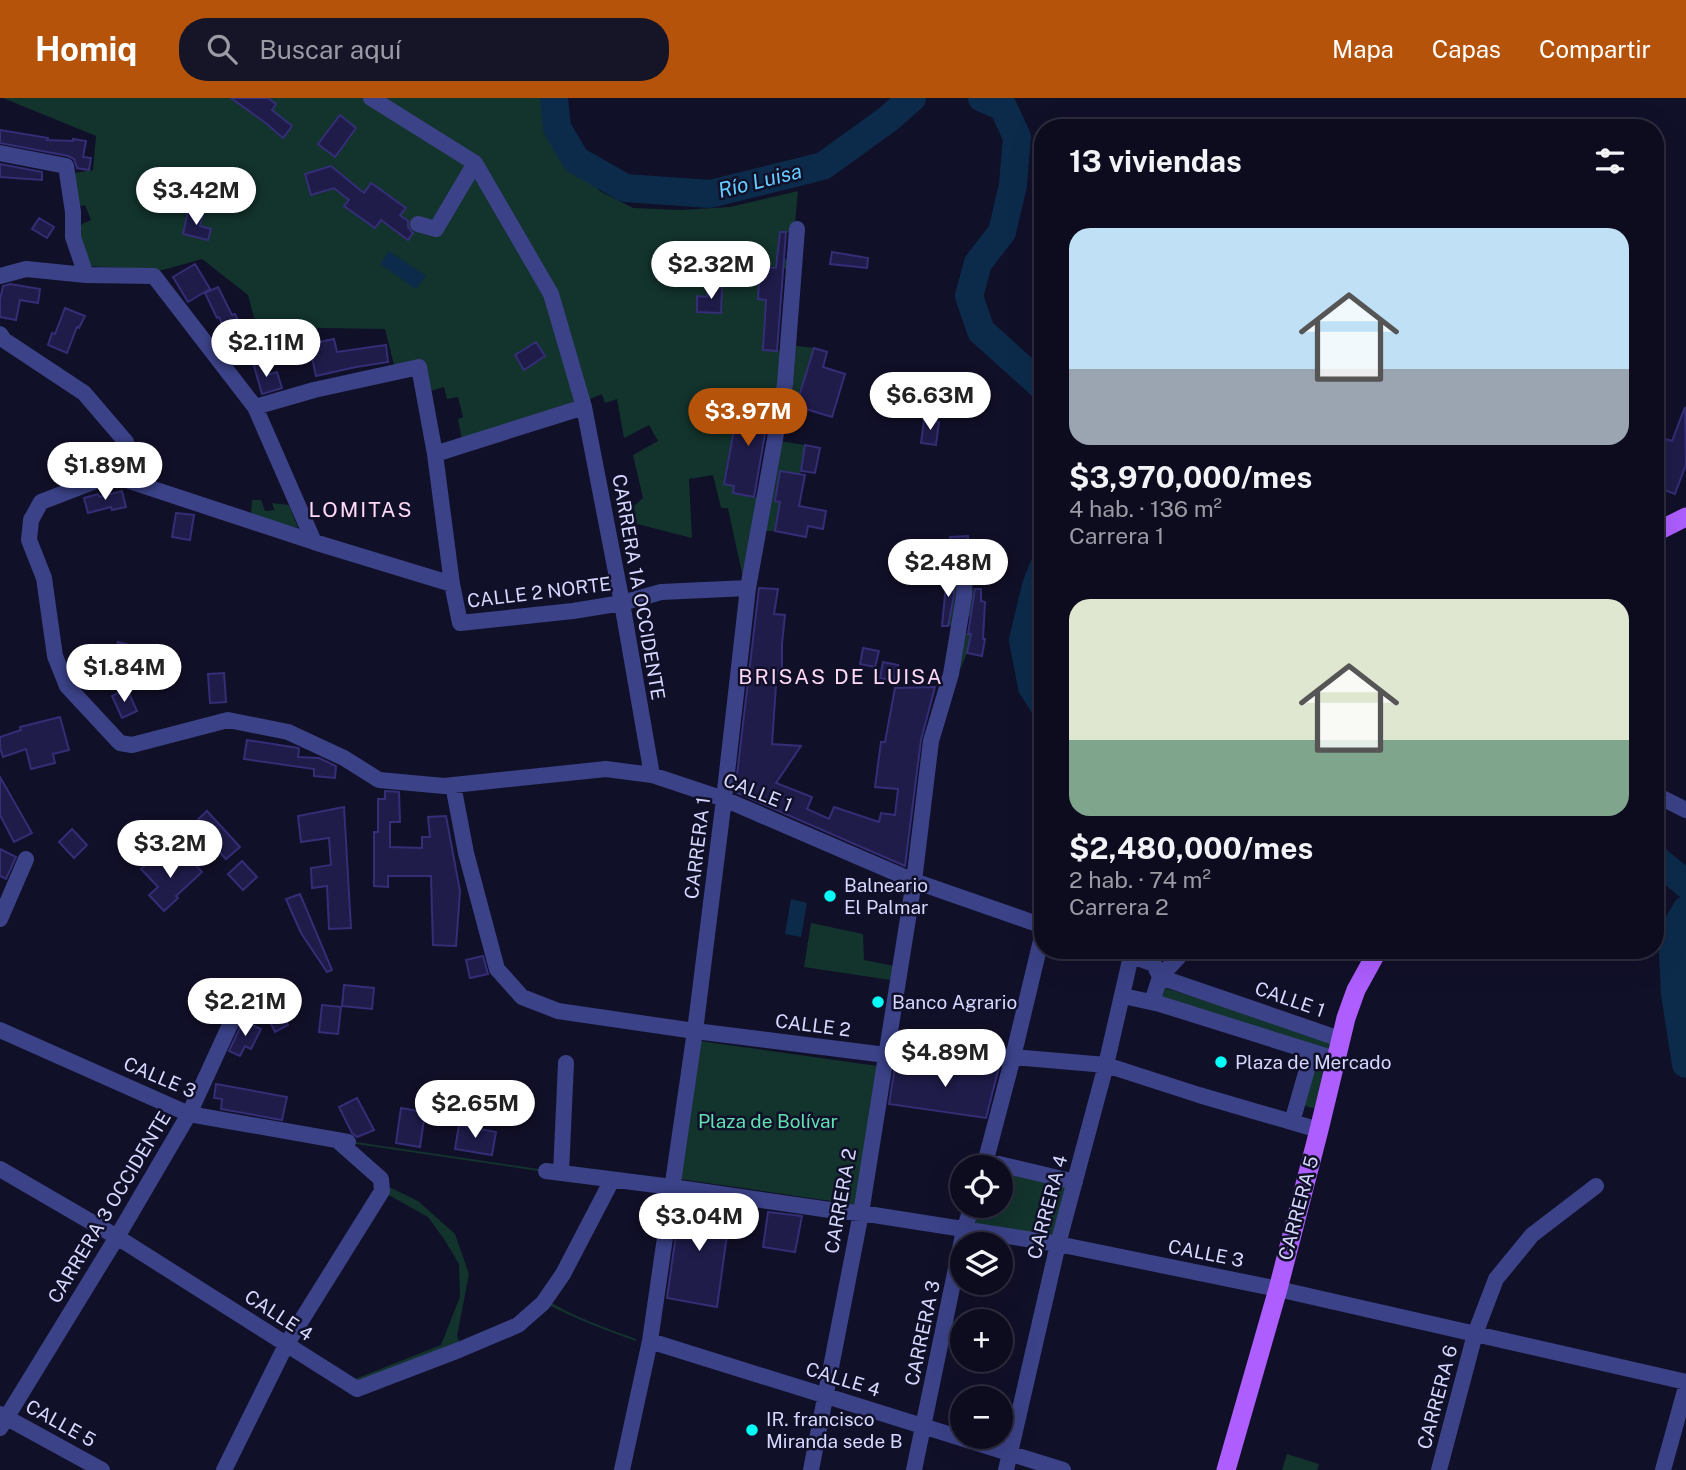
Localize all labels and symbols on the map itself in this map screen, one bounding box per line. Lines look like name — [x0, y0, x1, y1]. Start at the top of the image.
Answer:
water label: Río Luisa — [715, 158, 804, 203]
pin: $3.42M — [139, 167, 253, 227]
pin: $2.32M — [654, 242, 768, 301]
pin: $2.11M — [209, 320, 323, 379]
pin: $6.63M — [873, 372, 987, 432]
pin: $3.97M — [691, 388, 805, 448]
pin: $1.89M — [48, 442, 162, 502]
street label: CARRERA 1A OCCIDENTE — [608, 472, 670, 702]
district label: LOMITAS — [309, 497, 413, 522]
pin: $2.48M — [891, 540, 1005, 599]
street label: CALLE 2 NORTE — [466, 572, 612, 612]
pin: $1.84M — [67, 644, 181, 704]
district label: BRISAS DE LUISA — [738, 664, 944, 689]
street label: CALLE 1 — [720, 768, 796, 816]
street label: CARRERA 1 — [680, 796, 714, 900]
pin: $3.2M — [121, 820, 219, 880]
place label: Balneario El Palmar — [844, 874, 928, 918]
marker: Balneario El Palmar — [822, 888, 838, 904]
street label: CALLE 1 — [1252, 977, 1328, 1021]
pin: $2.21M — [188, 978, 302, 1038]
place label: Banco Agrario — [892, 991, 1017, 1013]
marker: Banco Agrario — [870, 994, 886, 1010]
street label: CALLE 2 — [774, 1009, 852, 1041]
pin: $4.89M — [888, 1030, 1002, 1089]
place label: Plaza de Mercado — [1235, 1051, 1391, 1073]
street label: CALLE 3 — [120, 1052, 200, 1102]
marker: Plaza de Mercado — [1213, 1054, 1229, 1070]
pin: $2.65M — [418, 1080, 532, 1140]
street label: CARRERA 3 OCCIDENTE — [43, 1107, 175, 1307]
park label: Plaza de Bolívar — [698, 1110, 838, 1132]
street label: CARRERA 2 — [820, 1147, 860, 1255]
street label: CARRERA 4 — [1023, 1152, 1071, 1261]
street label: CARRERA 5 — [1274, 1153, 1322, 1263]
pin: $3.04M — [642, 1194, 756, 1253]
street label: CALLE 3 — [1166, 1235, 1246, 1271]
street label: CARRERA 3 — [900, 1278, 944, 1388]
street label: CALLE 4 — [241, 1285, 317, 1345]
street label: CARRERA 6 — [1413, 1343, 1461, 1451]
street label: CALLE 4 — [803, 1357, 883, 1401]
street label: CALLE 5 — [22, 1395, 100, 1451]
place label: IR. francisco Miranda sede B — [766, 1408, 902, 1452]
marker: IR. francisco Miranda sede B — [744, 1422, 760, 1438]

